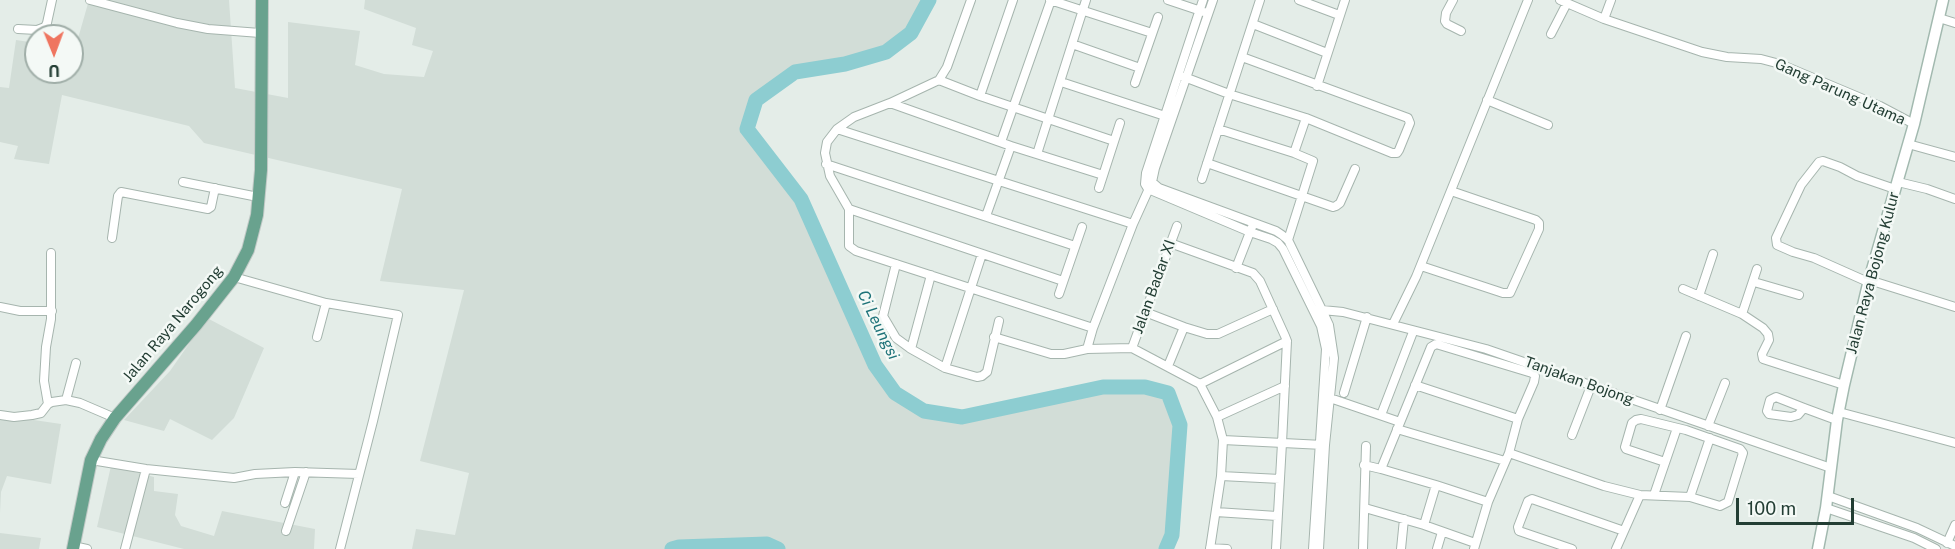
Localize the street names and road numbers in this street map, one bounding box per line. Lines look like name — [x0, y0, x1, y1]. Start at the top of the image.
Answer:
street label: Gang Parung Utama — [1772, 55, 1908, 129]
street label: Jalan Raya Bojong Kulur — [1843, 190, 1903, 356]
street label: Jalan Badar XI — [1129, 237, 1179, 337]
street label: Jalan Raya Narogong — [119, 262, 227, 386]
street label: Tanjakan Bojong — [1522, 353, 1636, 409]

